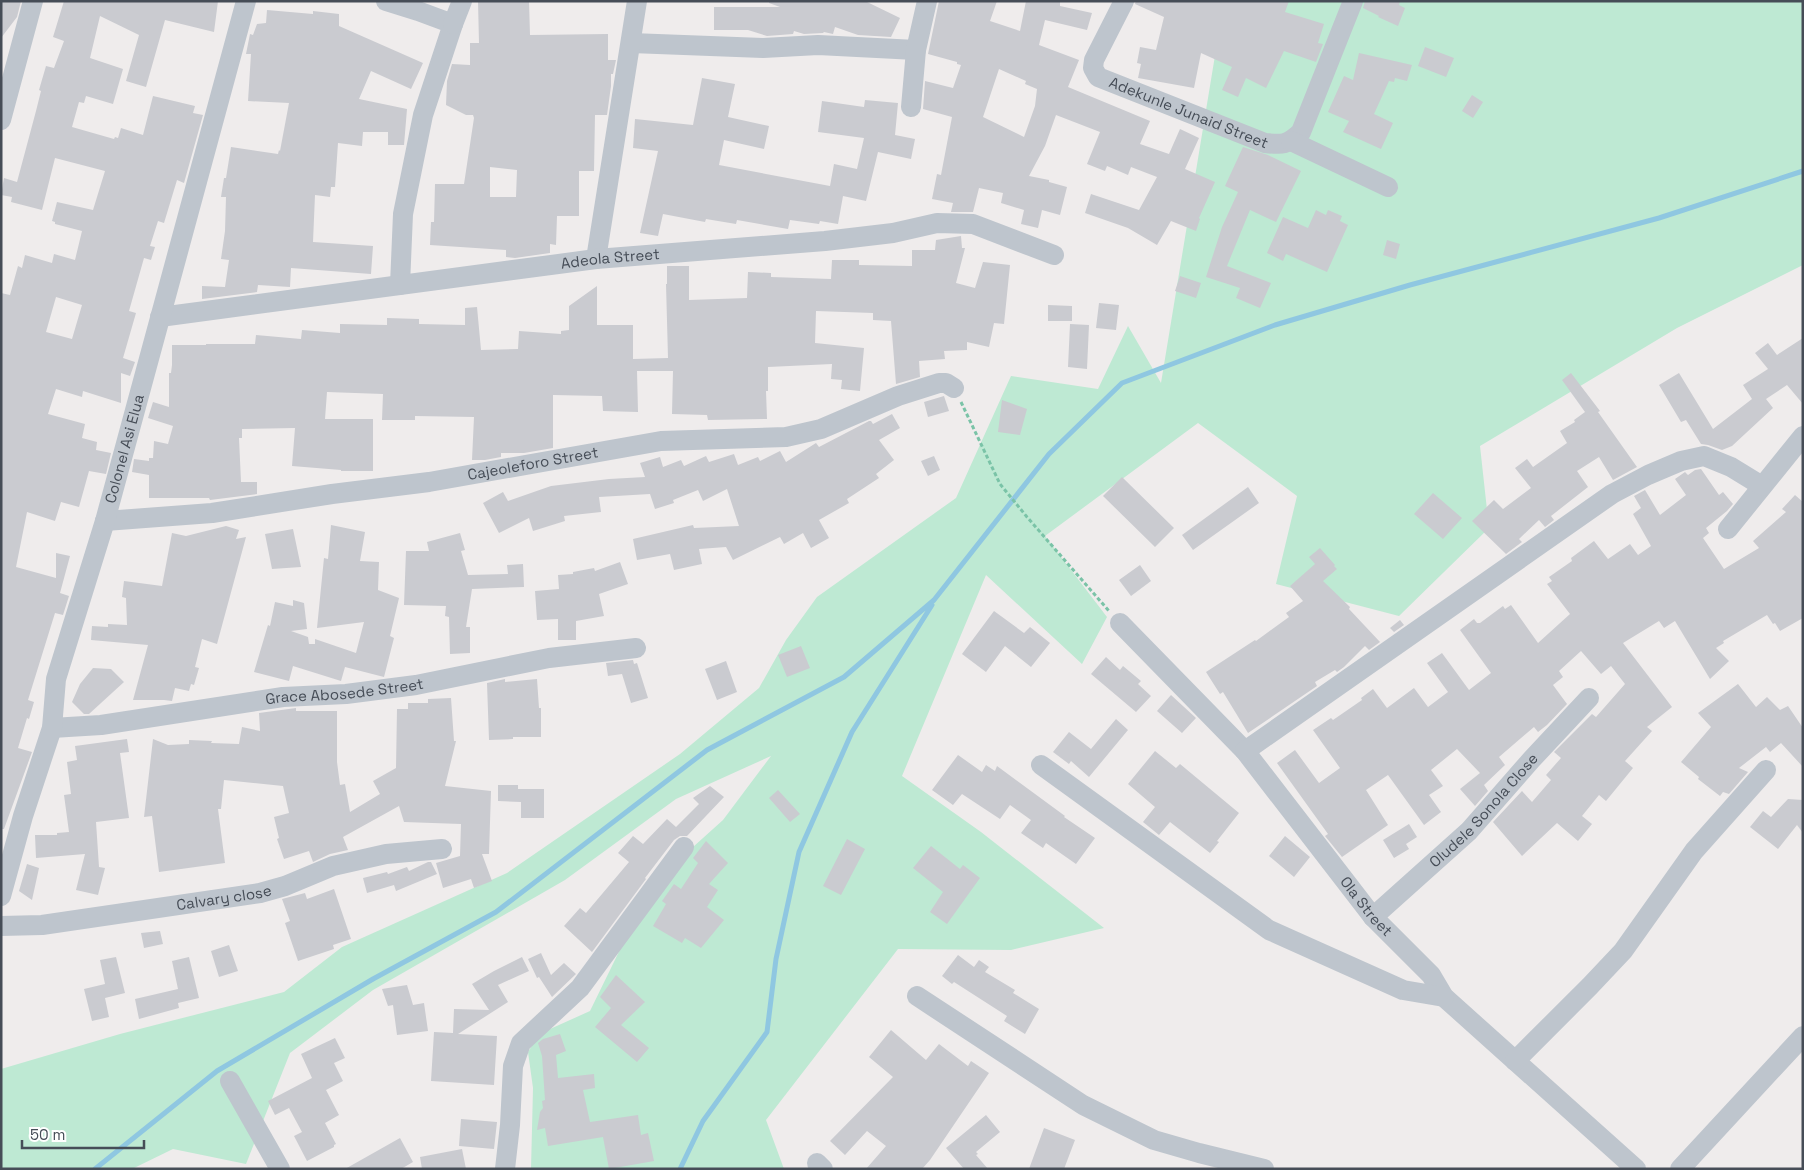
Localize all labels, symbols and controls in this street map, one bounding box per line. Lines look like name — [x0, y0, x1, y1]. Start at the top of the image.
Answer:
street label: Adekunle Junaid Street — [1106, 72, 1271, 152]
street label: Adeola Street — [559, 244, 660, 273]
street label: Colonel Asi Elua — [100, 392, 148, 505]
street label: Cajeoleforo Street — [466, 442, 600, 484]
street label: Grace Abosede Street — [264, 674, 425, 709]
street label: Oludele Sonola Close — [1425, 749, 1542, 871]
street label: Ola Street — [1336, 872, 1397, 940]
street label: Calvary close — [175, 880, 274, 914]
scale bar — [22, 1118, 145, 1150]
text: 50 m — [30, 1125, 65, 1144]

